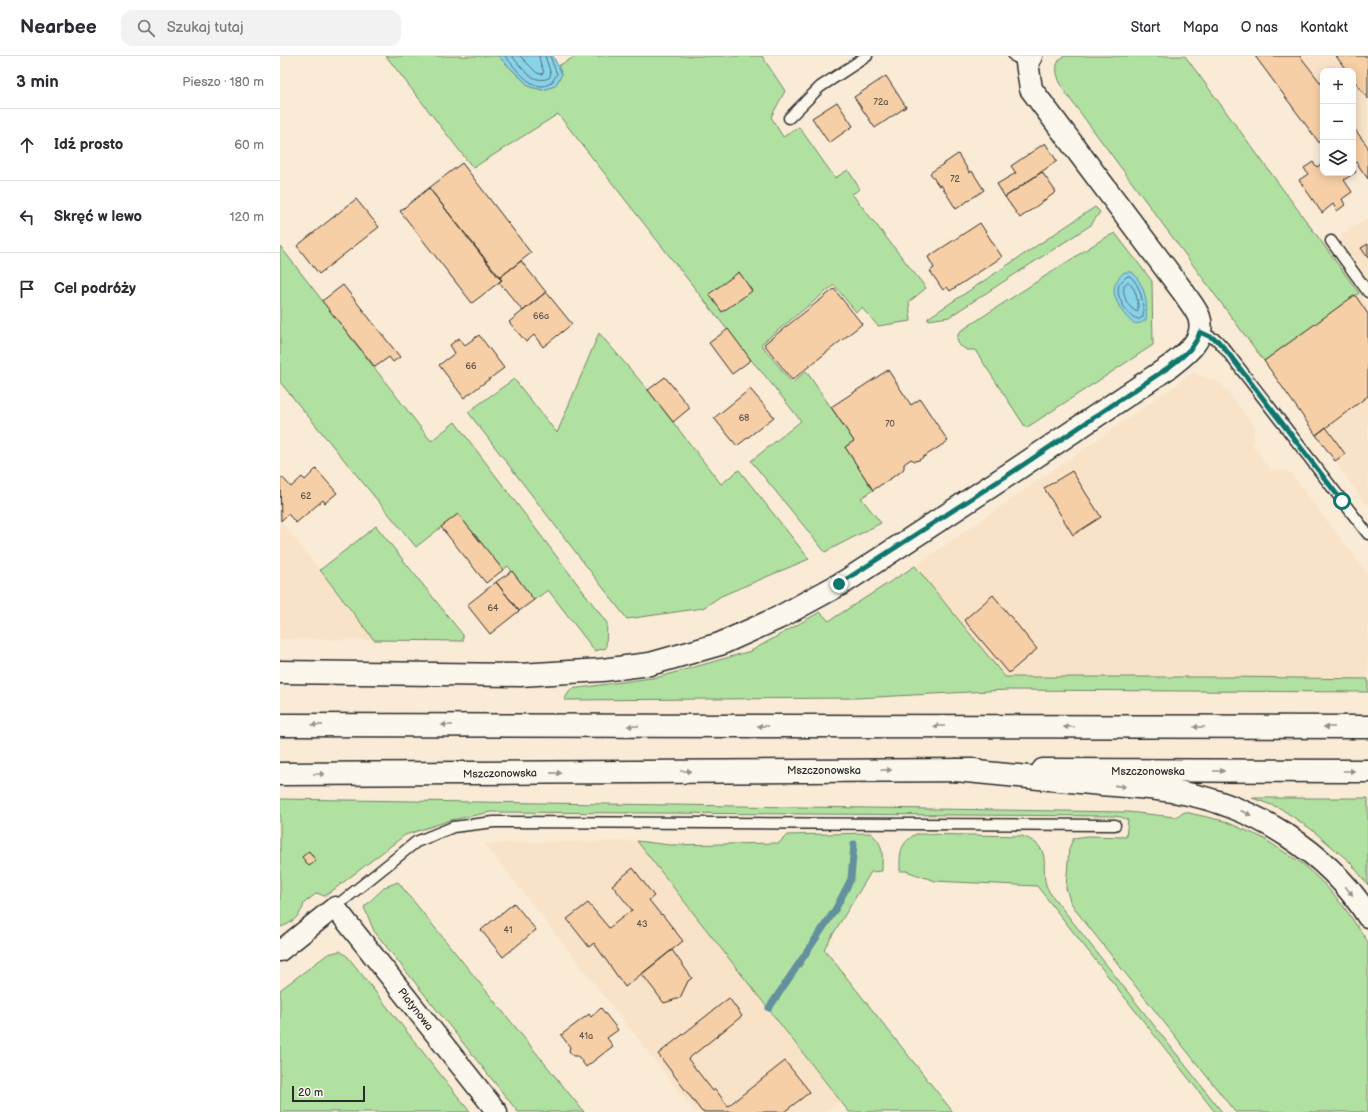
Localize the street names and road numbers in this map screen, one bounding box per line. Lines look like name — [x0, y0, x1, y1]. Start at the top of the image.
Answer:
street label: Mszczonowska — [787, 764, 861, 777]
street label: Mszczonowska — [1111, 765, 1185, 778]
street label: Mszczonowska — [463, 766, 537, 781]
street label: Platynowa — [395, 986, 436, 1033]

